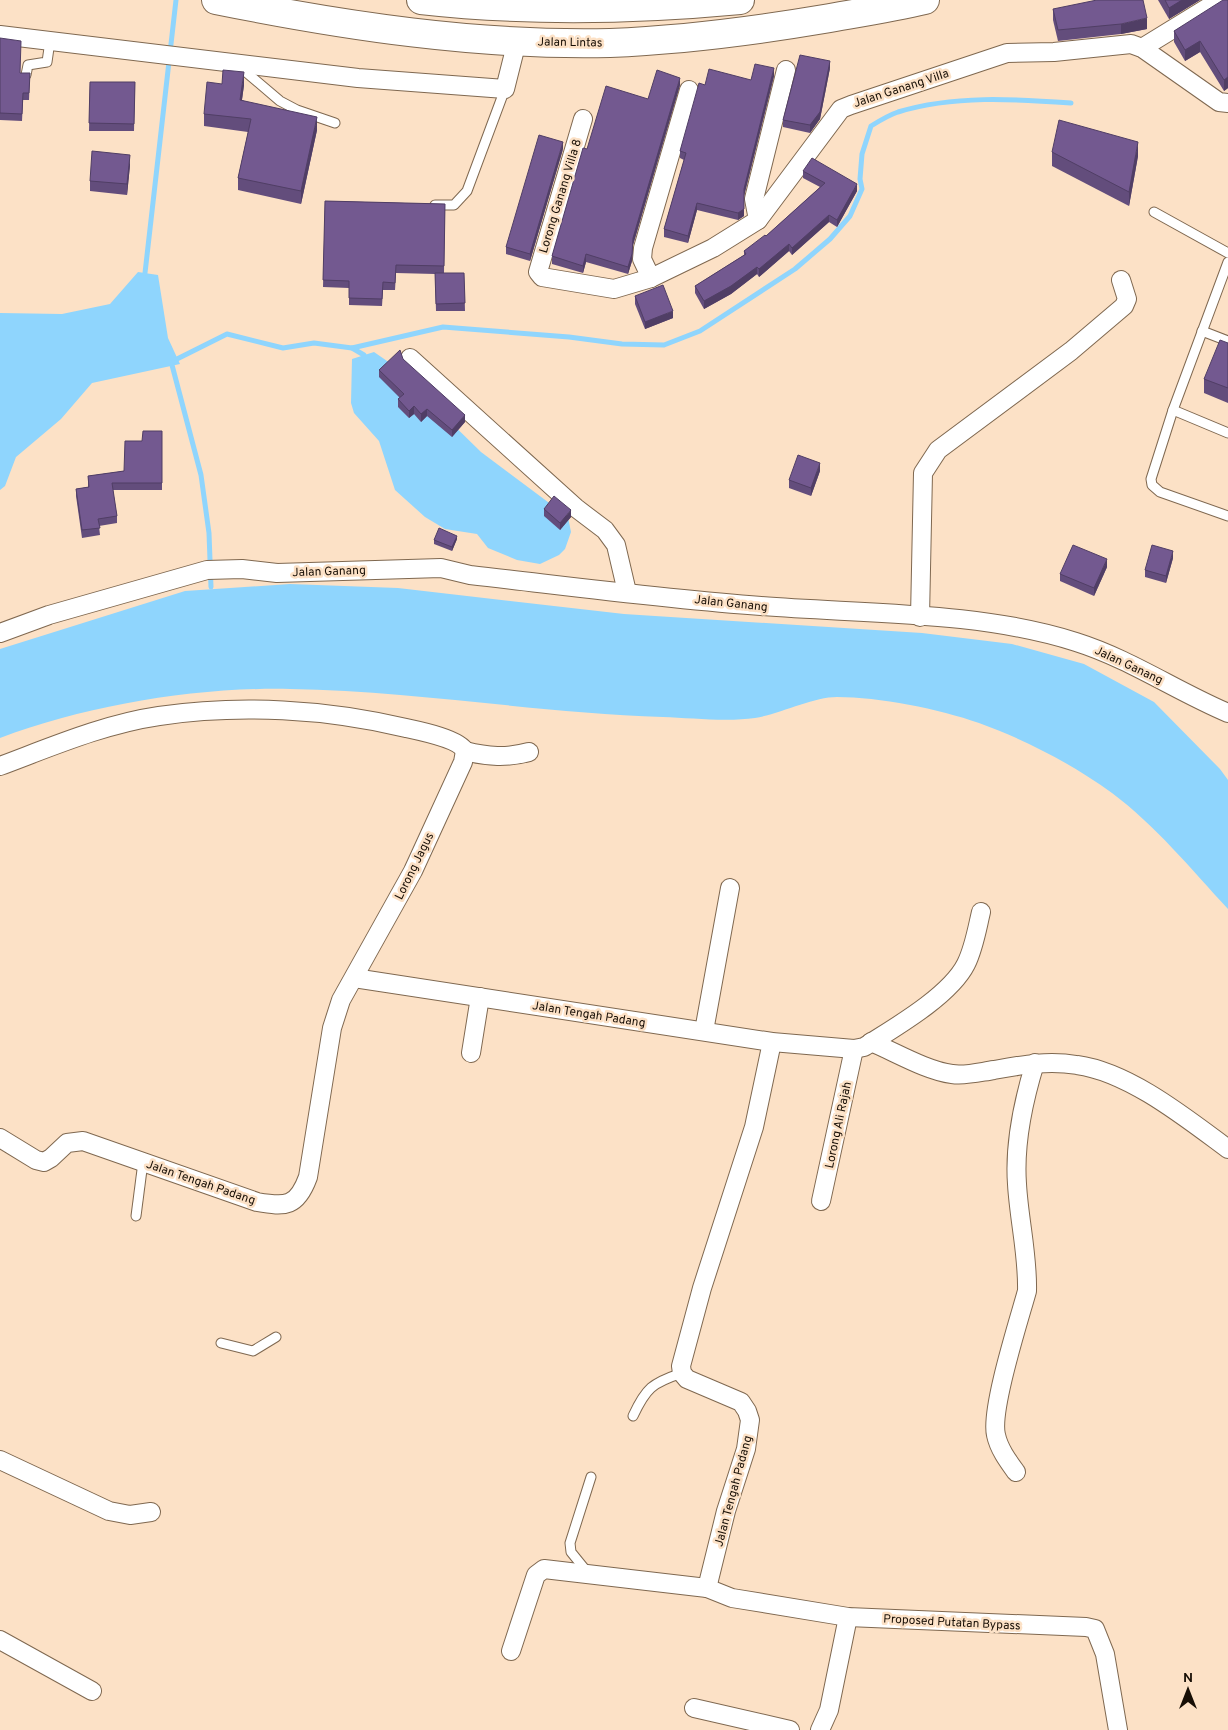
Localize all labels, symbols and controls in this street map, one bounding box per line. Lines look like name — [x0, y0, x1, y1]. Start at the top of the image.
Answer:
street label: Jalan Lintas — [537, 34, 602, 52]
street label: Jalan Ganang Villa — [851, 66, 951, 112]
street label: Lorong Ganang Villa 8 — [536, 137, 586, 255]
street label: Jalan Ganang — [292, 563, 366, 581]
street label: Jalan Ganang — [693, 592, 768, 616]
street label: Jalan Ganang — [1092, 643, 1165, 689]
street label: Lorong Jagus — [392, 830, 438, 903]
street label: Jalan Tengah Padang — [531, 998, 647, 1032]
street label: Lorong Ali Rajah — [822, 1080, 856, 1170]
street label: Jalan Tengah Padang — [144, 1157, 257, 1209]
street label: Jalan Tengah Padang — [711, 1434, 757, 1549]
street label: Proposed Putatan Bypass — [883, 1611, 1021, 1635]
north arrow — [1163, 1665, 1213, 1715]
text: N — [1183, 1670, 1193, 1687]

